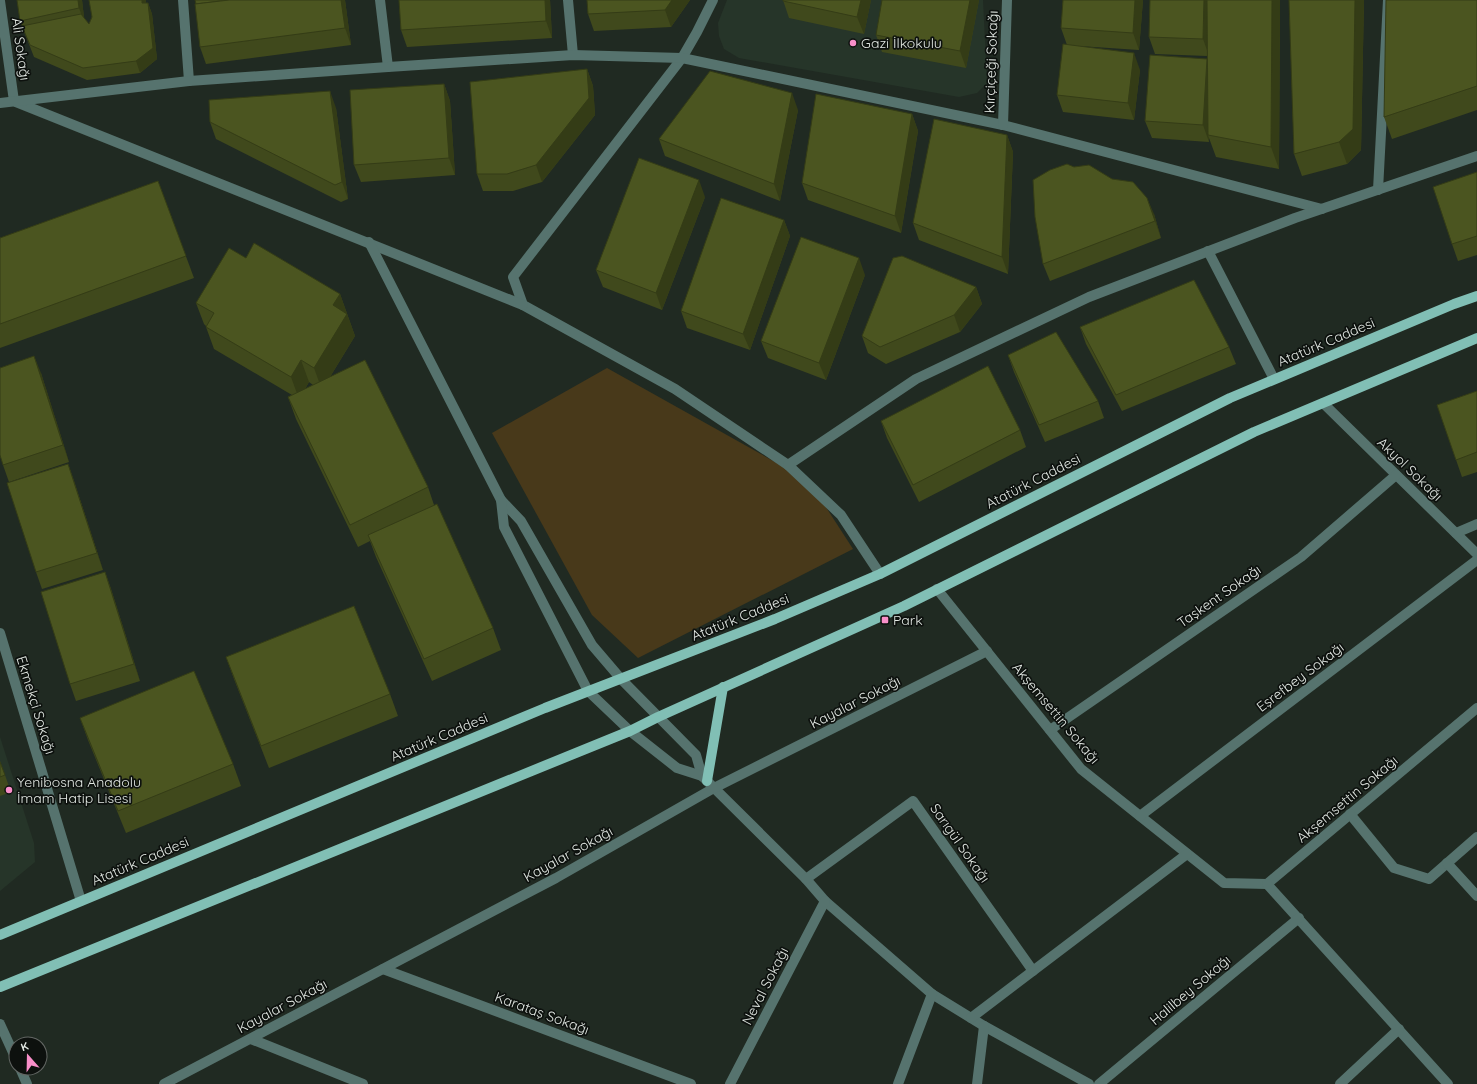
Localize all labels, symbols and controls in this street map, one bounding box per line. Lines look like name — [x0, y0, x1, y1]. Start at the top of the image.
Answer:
street label: Kırçiçeği Sokağı — [980, 10, 1002, 114]
street label: Ali Sokağı — [8, 17, 34, 81]
place label: Gazi İlkokulu — [861, 34, 942, 52]
marker: Gazi İlkokulu — [848, 38, 858, 48]
street label: Atatürk Caddesi — [1275, 313, 1377, 371]
street label: Akyol Sokağı — [1374, 433, 1446, 505]
street label: Atatürk Caddesi — [983, 449, 1083, 513]
street label: Taşkent Sokağı — [1174, 561, 1264, 631]
street label: Atatürk Caddesi — [689, 589, 791, 645]
place label: Park — [893, 611, 923, 629]
marker: Park — [880, 615, 890, 625]
street label: Eşrefbey Sokağı — [1253, 638, 1347, 716]
street label: Ekmekçi Sokağı — [13, 654, 59, 756]
street label: Akşemsettin Sokağı — [1008, 659, 1104, 767]
street label: Kayalar Sokağı — [807, 671, 903, 733]
street label: Atatürk Caddesi — [388, 708, 490, 766]
street label: Akşemsettin Sokağı — [1293, 751, 1401, 847]
place label: Yenibosna Anadolu İmam Hatip Lisesi — [17, 773, 141, 807]
marker: Yenibosna Anadolu İmam Hatip Lisesi — [4, 785, 14, 795]
street label: Sarıgül Sokağı — [926, 800, 994, 886]
street label: Kayalar Sokağı — [520, 822, 616, 886]
street label: Atatürk Caddesi — [89, 832, 191, 890]
street label: Neval Sokağı — [738, 944, 792, 1028]
street label: Halilbey Sokağı — [1146, 951, 1234, 1029]
street label: Kayalar Sokağı — [234, 975, 330, 1037]
street label: Karataş Sokağı — [492, 988, 592, 1038]
north arrow — [8, 1036, 48, 1076]
text: K — [19, 1039, 30, 1054]

